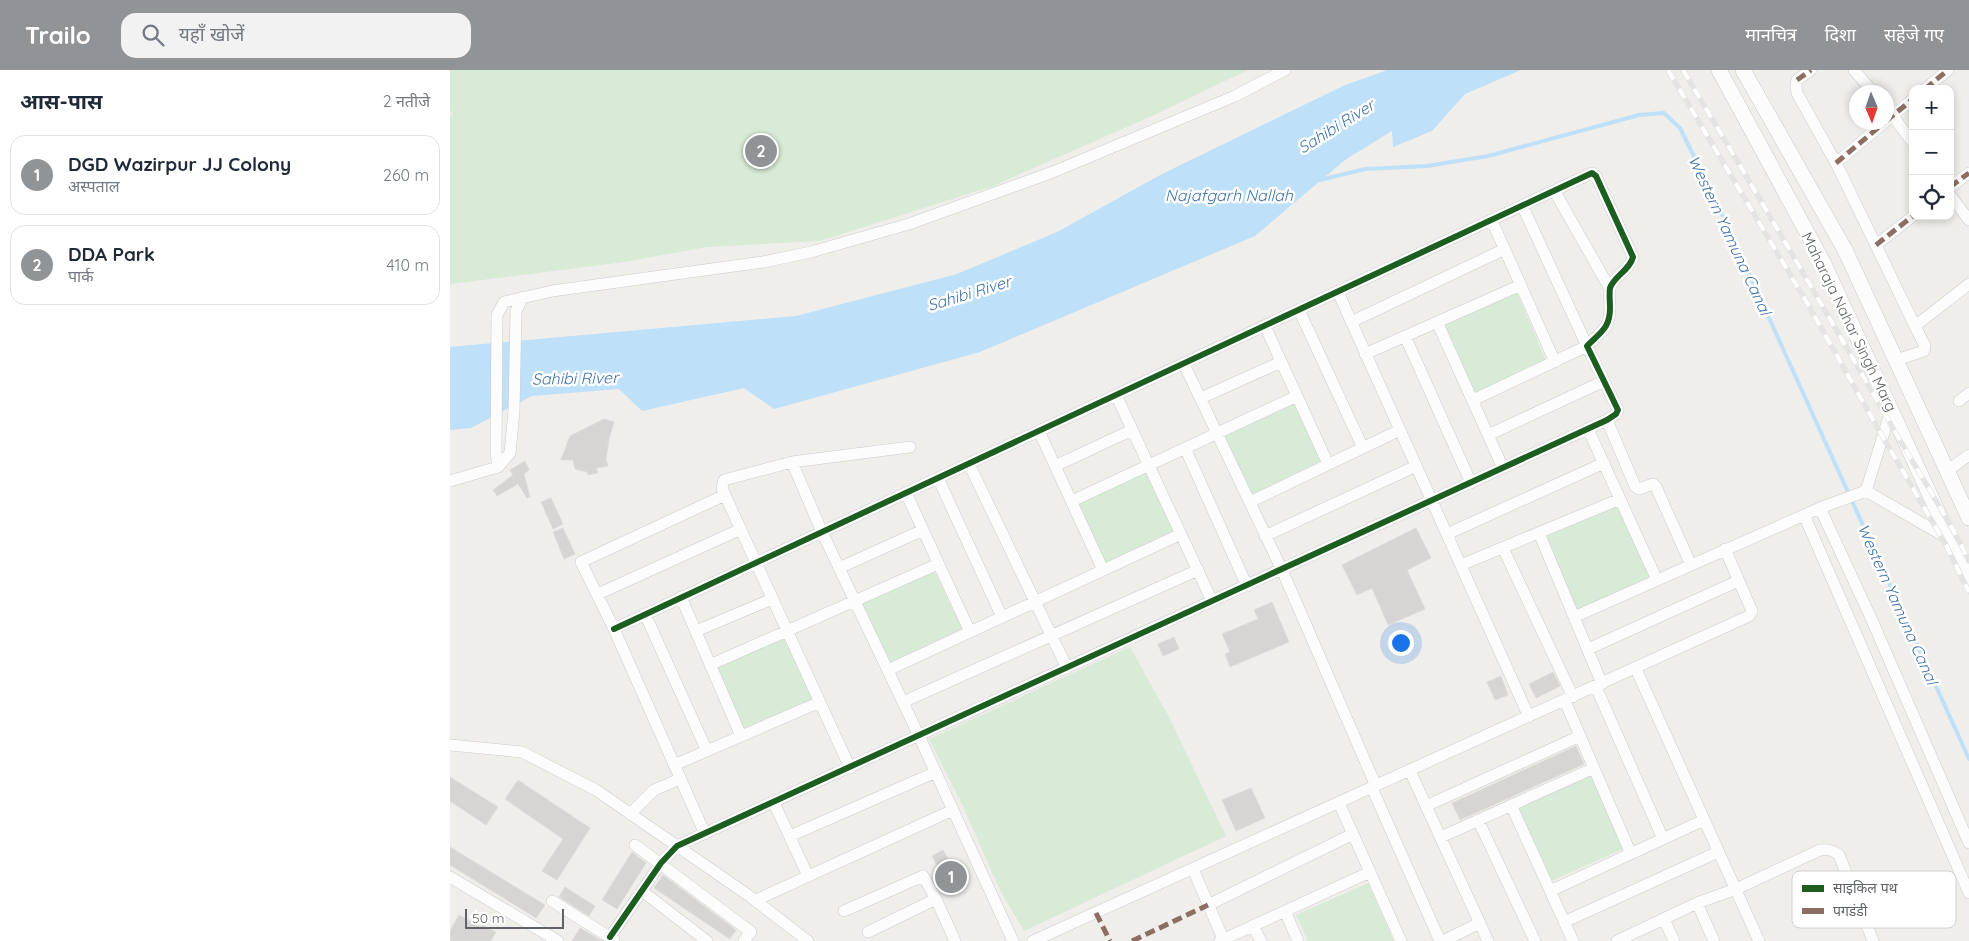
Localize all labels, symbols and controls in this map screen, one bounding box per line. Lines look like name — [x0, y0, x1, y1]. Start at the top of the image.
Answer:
search box — [121, 13, 471, 58]
text: Trailo — [25, 20, 91, 50]
icon: search — [139, 21, 167, 49]
text: यहाँ खोजें — [179, 22, 244, 46]
text: मानचित्र — [1745, 23, 1797, 46]
text: दिशा — [1825, 23, 1856, 46]
text: सहेजे गए — [1884, 23, 1944, 46]
north arrow — [1849, 85, 1894, 130]
map controls — [1909, 85, 1954, 220]
button: + — [1909, 85, 1954, 130]
text: आस-पास — [20, 88, 102, 114]
text: 2 नतीजे — [383, 91, 430, 111]
water label: Sahibi River — [1294, 94, 1379, 157]
button: − — [1909, 130, 1954, 175]
pin: 2 — [745, 132, 777, 170]
text: DGD Wazirpur JJ Colony — [68, 152, 291, 176]
water label: Western Yamuna Canal — [1684, 152, 1777, 320]
text: 1 — [34, 165, 40, 185]
text: 260 m — [383, 165, 429, 185]
button: locate — [1909, 175, 1954, 220]
text: अस्पताल — [68, 176, 120, 196]
water label: Najafgarh Nallah — [1165, 185, 1294, 205]
street label: Maharaja Nahar Singh Marg — [1798, 229, 1901, 415]
text: DDA Park — [68, 242, 155, 266]
text: 2 — [32, 255, 42, 275]
text: 410 m — [386, 255, 429, 275]
text: पार्क — [68, 266, 94, 286]
water label: Sahibi River — [925, 270, 1015, 315]
water label: Sahibi River — [532, 367, 620, 389]
water label: Western Yamuna Canal — [1854, 521, 1943, 690]
your location — [1388, 630, 1414, 656]
pin: 1 — [935, 858, 967, 896]
legend — [1792, 871, 1956, 928]
text: साइकिल पथ — [1833, 879, 1899, 897]
text: पगडंडी — [1833, 902, 1868, 920]
scale bar — [465, 906, 564, 929]
text: 50 m — [472, 909, 505, 927]

